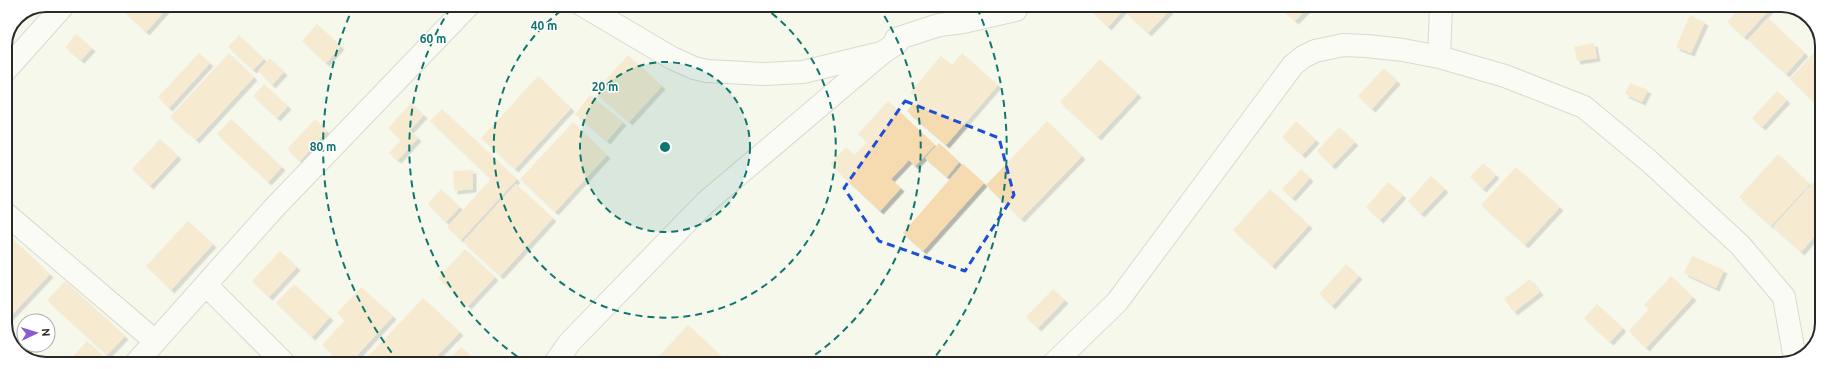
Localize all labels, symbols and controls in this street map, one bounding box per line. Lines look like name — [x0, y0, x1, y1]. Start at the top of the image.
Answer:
text: 40 m — [531, 19, 557, 32]
text: 60 m — [420, 32, 446, 45]
text: 20 m — [592, 80, 618, 93]
text: 80 m — [310, 140, 336, 153]
centre of rings — [658, 140, 672, 154]
north arrow — [16, 313, 56, 353]
text: N — [40, 328, 52, 337]

